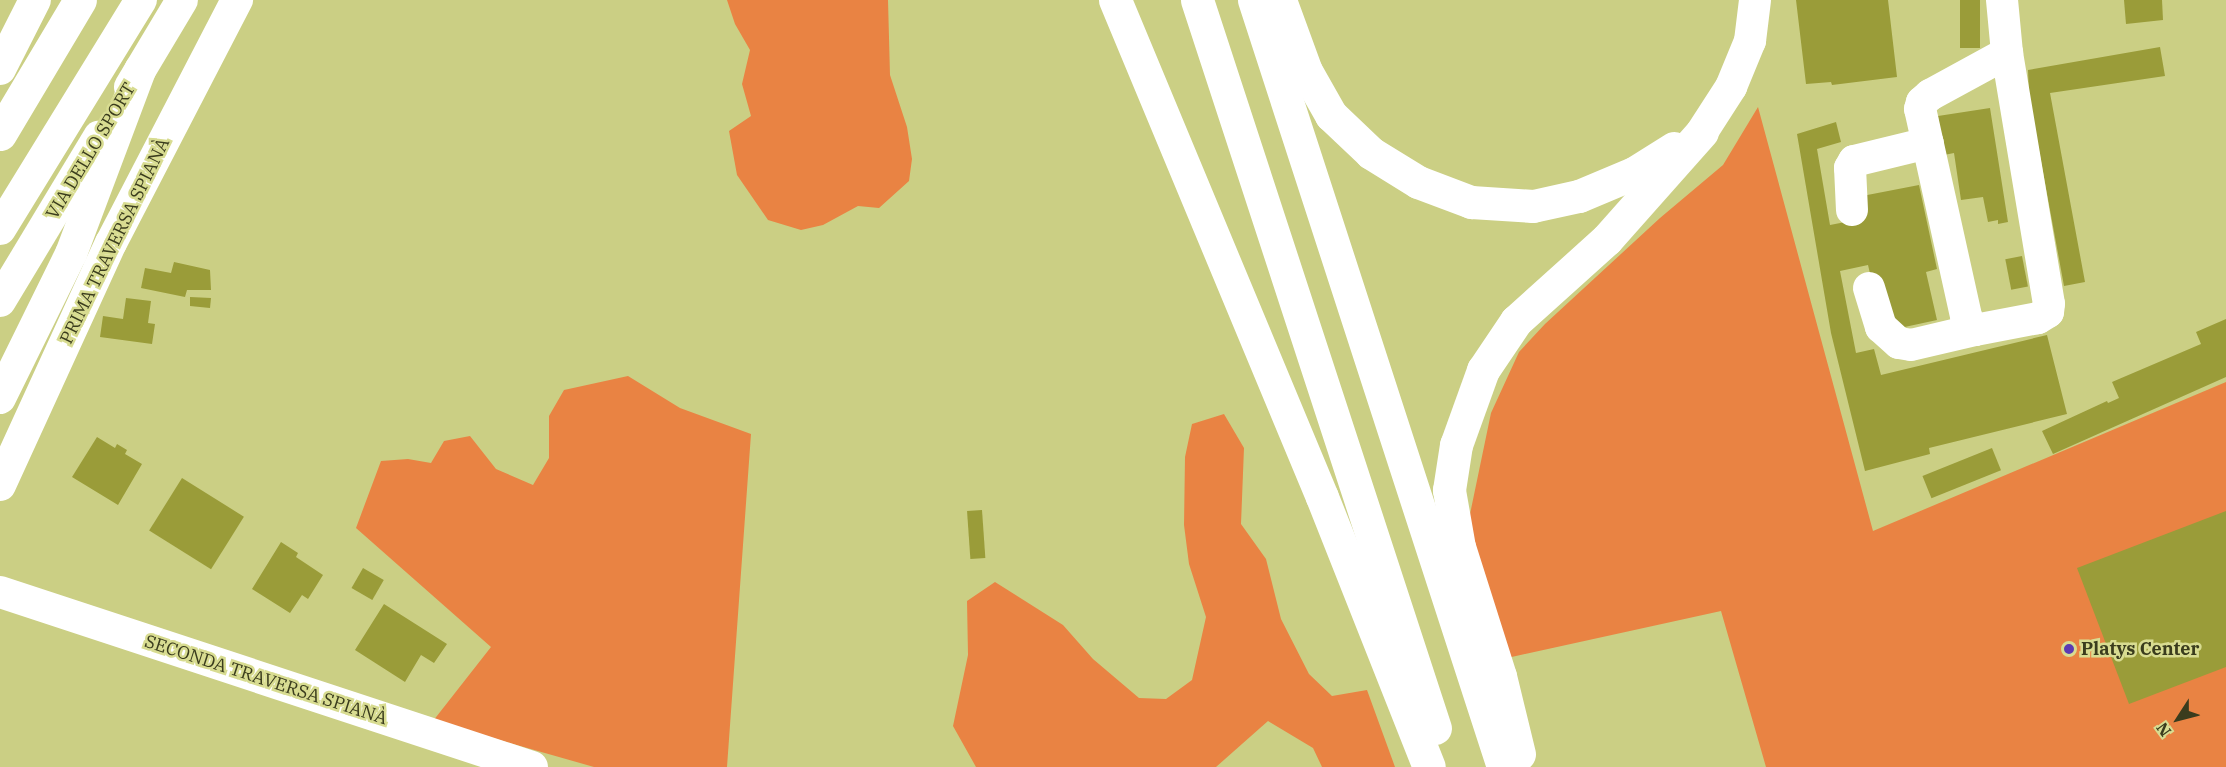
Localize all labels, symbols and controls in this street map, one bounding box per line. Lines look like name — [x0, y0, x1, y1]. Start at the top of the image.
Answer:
street label: VIA DELLO SPORT — [42, 79, 140, 223]
street label: PRIMA TRAVERSA SPIANÀ — [56, 135, 174, 347]
street label: SECONDA TRAVERSA SPIANÀ — [142, 631, 390, 729]
place label: Platys Center — [2081, 638, 2199, 660]
marker: Platys Center — [2062, 642, 2076, 656]
north arrow — [2148, 689, 2208, 749]
text: N — [2152, 719, 2175, 741]

